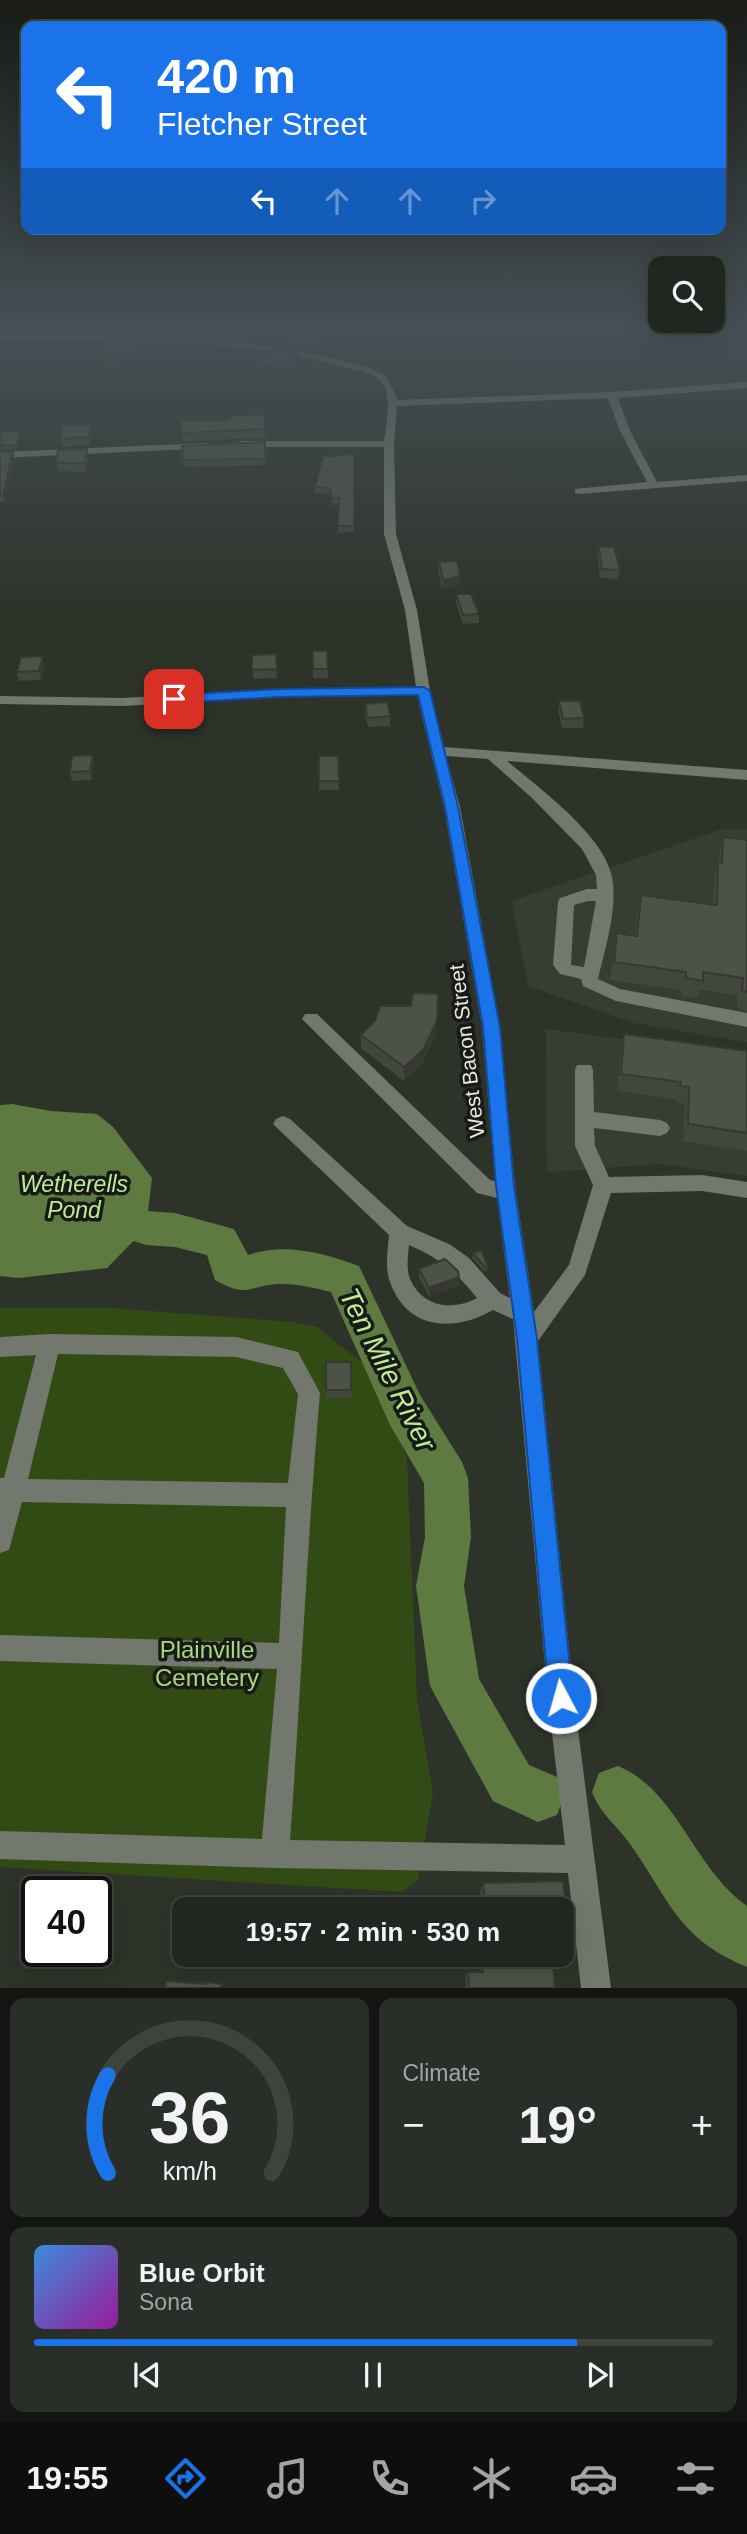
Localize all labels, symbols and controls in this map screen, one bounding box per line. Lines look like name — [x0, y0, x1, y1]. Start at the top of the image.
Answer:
icon: left — [42, 49, 133, 140]
text: 420 m — [157, 49, 296, 103]
text: Fletcher Street — [157, 106, 367, 142]
icon: left — [245, 182, 283, 220]
icon: ahead — [318, 182, 356, 220]
icon: ahead — [391, 182, 429, 220]
icon: right — [464, 182, 502, 220]
map controls — [648, 256, 725, 333]
button: search — [648, 256, 725, 333]
pin — [144, 669, 204, 729]
icon: arrive — [155, 680, 193, 718]
street label: West Bacon Street — [444, 963, 489, 1139]
water label: Wetherells Pond — [20, 1171, 129, 1223]
water label: Ten Mile River — [333, 1283, 443, 1457]
park label: Plainville Cemetery — [155, 1636, 259, 1691]
position arrow — [524, 1661, 598, 1735]
speed limit sign: 40 — [21, 1876, 112, 1967]
text: 19:57 · 2 min · 530 m — [246, 1917, 500, 1947]
text: Climate — [403, 2060, 480, 2086]
text: 36 — [149, 2078, 230, 2159]
text: 19° — [518, 2096, 597, 2154]
text: − — [403, 2104, 425, 2146]
text: + — [691, 2104, 713, 2146]
text: km/h — [162, 2157, 216, 2185]
text: Blue Orbit — [139, 2258, 265, 2288]
text: Sona — [139, 2289, 193, 2315]
icon: previous — [128, 2356, 166, 2394]
icon: pause — [354, 2356, 392, 2394]
icon: next — [581, 2356, 619, 2394]
icon: directions — [161, 2454, 210, 2503]
icon: music — [263, 2454, 312, 2503]
icon: phone — [365, 2454, 414, 2503]
icon: climate — [467, 2454, 516, 2503]
icon: car — [569, 2454, 618, 2503]
icon: filters — [671, 2454, 720, 2503]
text: 19:55 — [27, 2460, 108, 2496]

